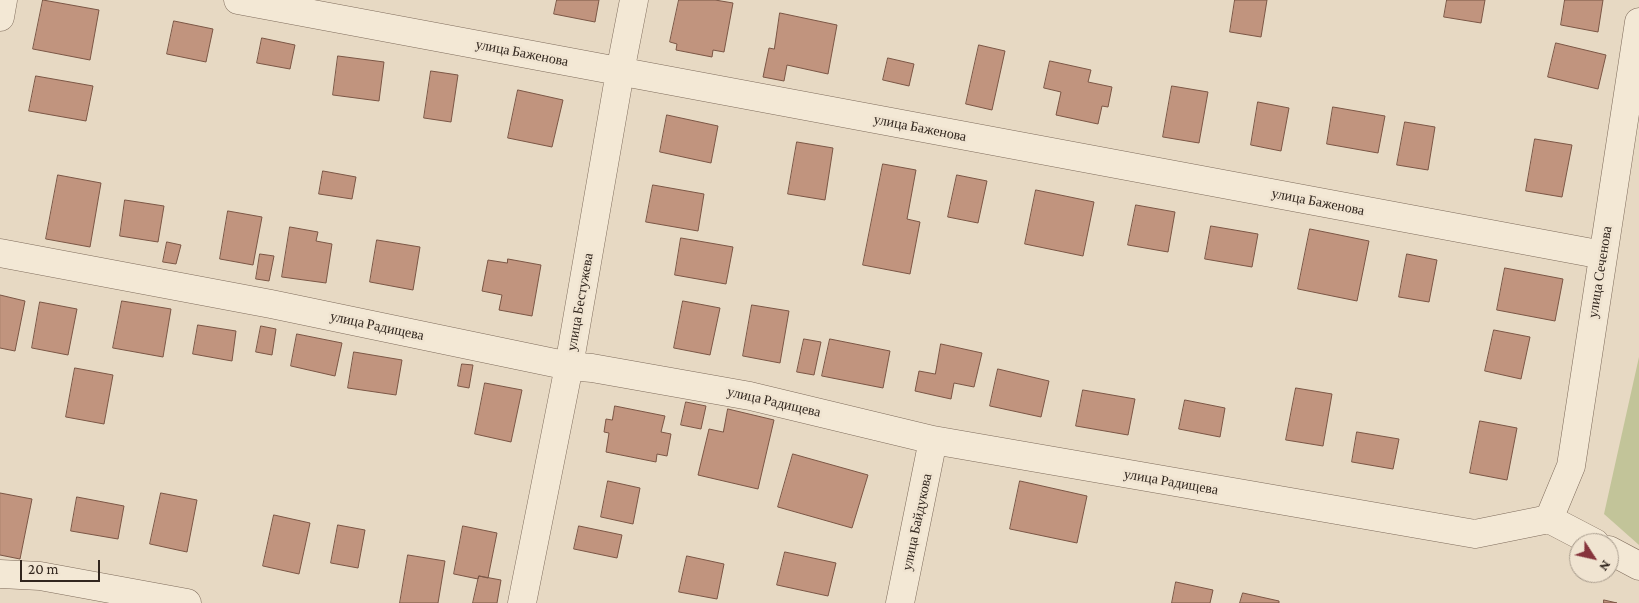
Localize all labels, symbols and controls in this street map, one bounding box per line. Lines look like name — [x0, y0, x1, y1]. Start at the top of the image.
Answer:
street label: улица Баженова — [474, 36, 570, 70]
street label: улица Баженова — [872, 111, 968, 145]
street label: улица Баженова — [1270, 185, 1366, 219]
street label: улица Сеченова — [1584, 225, 1616, 319]
street label: улица Бестужева — [563, 252, 597, 352]
street label: улица Радищева — [329, 308, 425, 344]
street label: улица Радищева — [726, 383, 822, 421]
street label: улица Радищева — [1123, 465, 1219, 499]
street label: улица Байдукова — [899, 472, 935, 572]
north arrow — [1569, 533, 1619, 583]
scale bar — [22, 550, 102, 582]
text: N — [1596, 558, 1615, 575]
text: 20 m — [28, 561, 59, 577]

